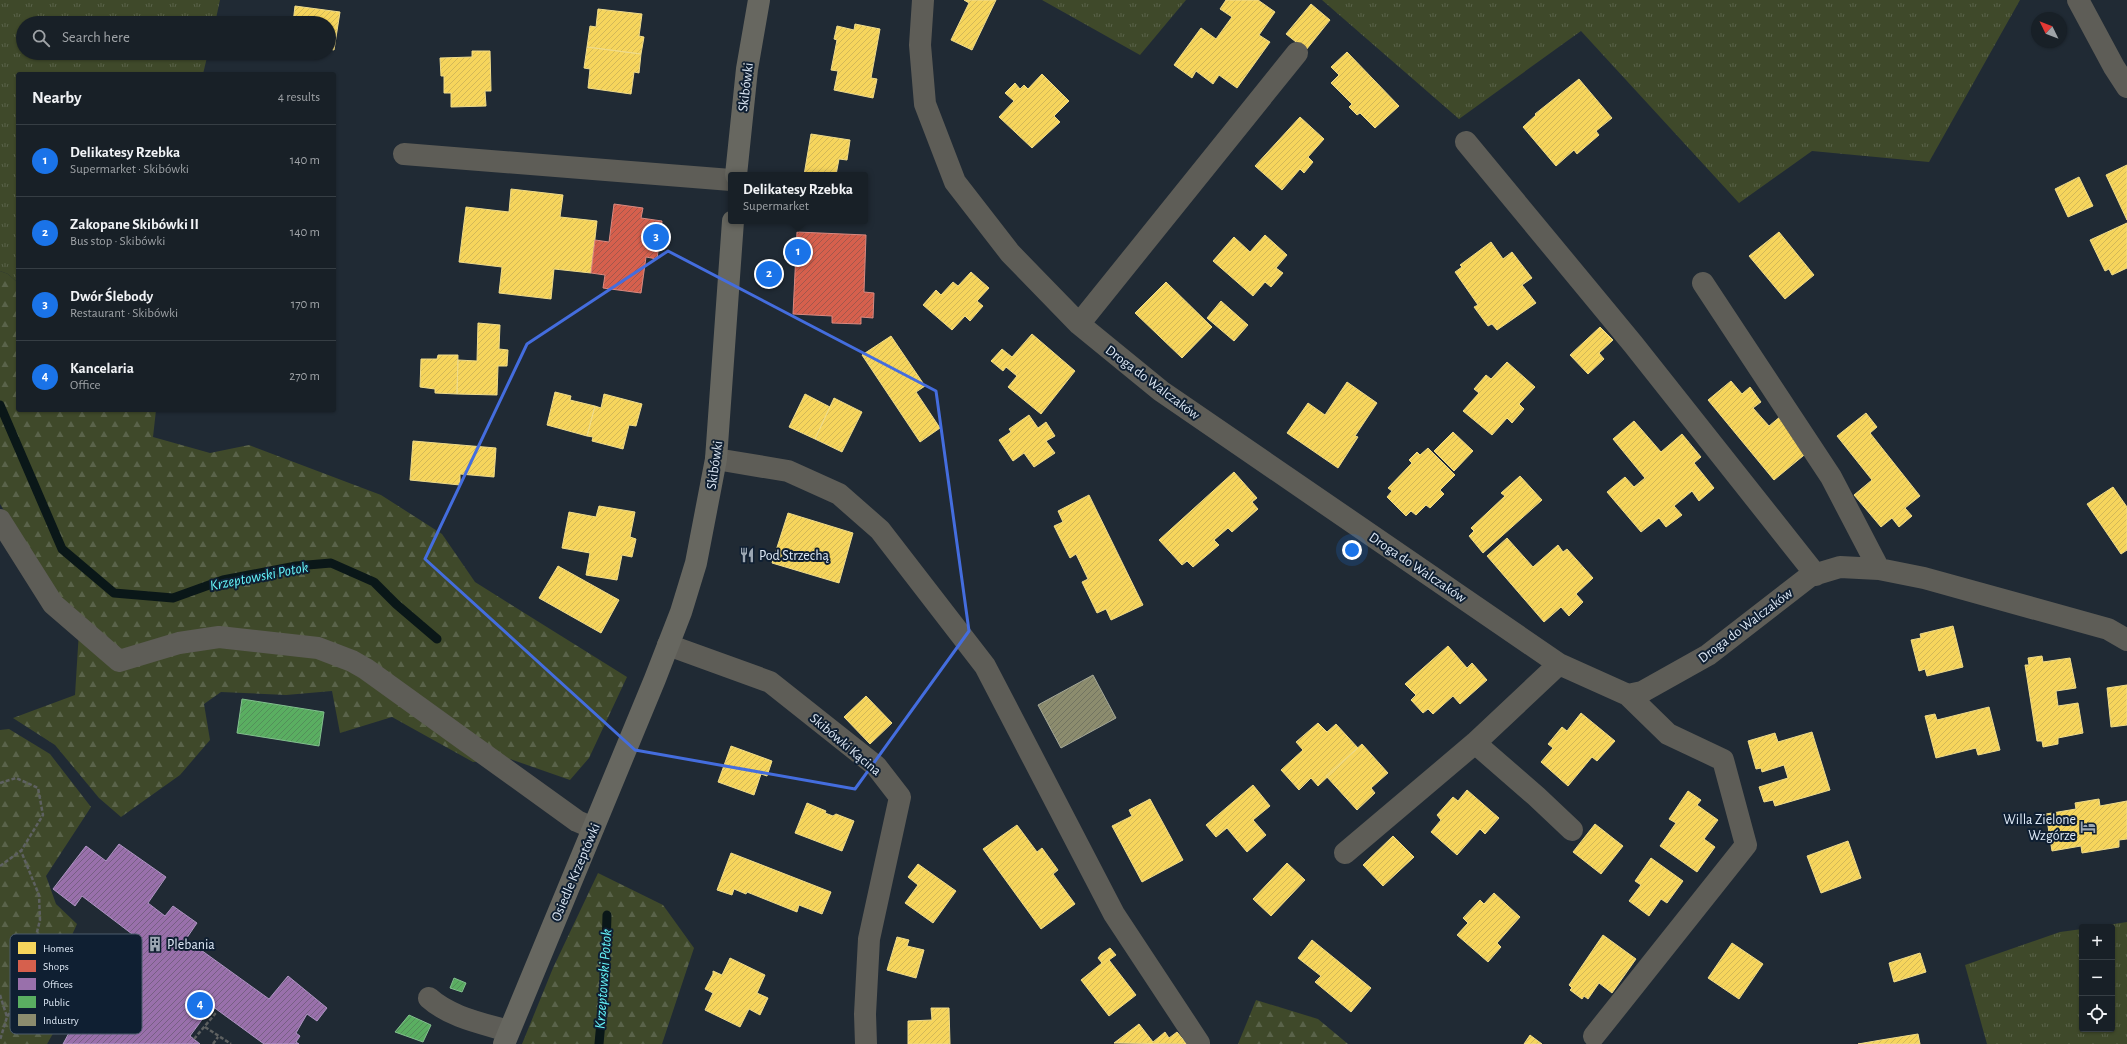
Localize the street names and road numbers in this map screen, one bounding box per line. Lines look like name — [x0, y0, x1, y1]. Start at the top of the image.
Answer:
street label: Skibówki — [736, 62, 756, 112]
street label: Droga do Walczaków — [1103, 343, 1203, 423]
street label: Skibówki — [705, 440, 725, 491]
street label: Droga do Walczaków — [1366, 530, 1469, 606]
street label: Droga do Walczaków — [1696, 586, 1796, 666]
street label: Skibówki Kącina — [807, 711, 884, 779]
street label: Osiedle Krzeptówki — [549, 821, 603, 923]

